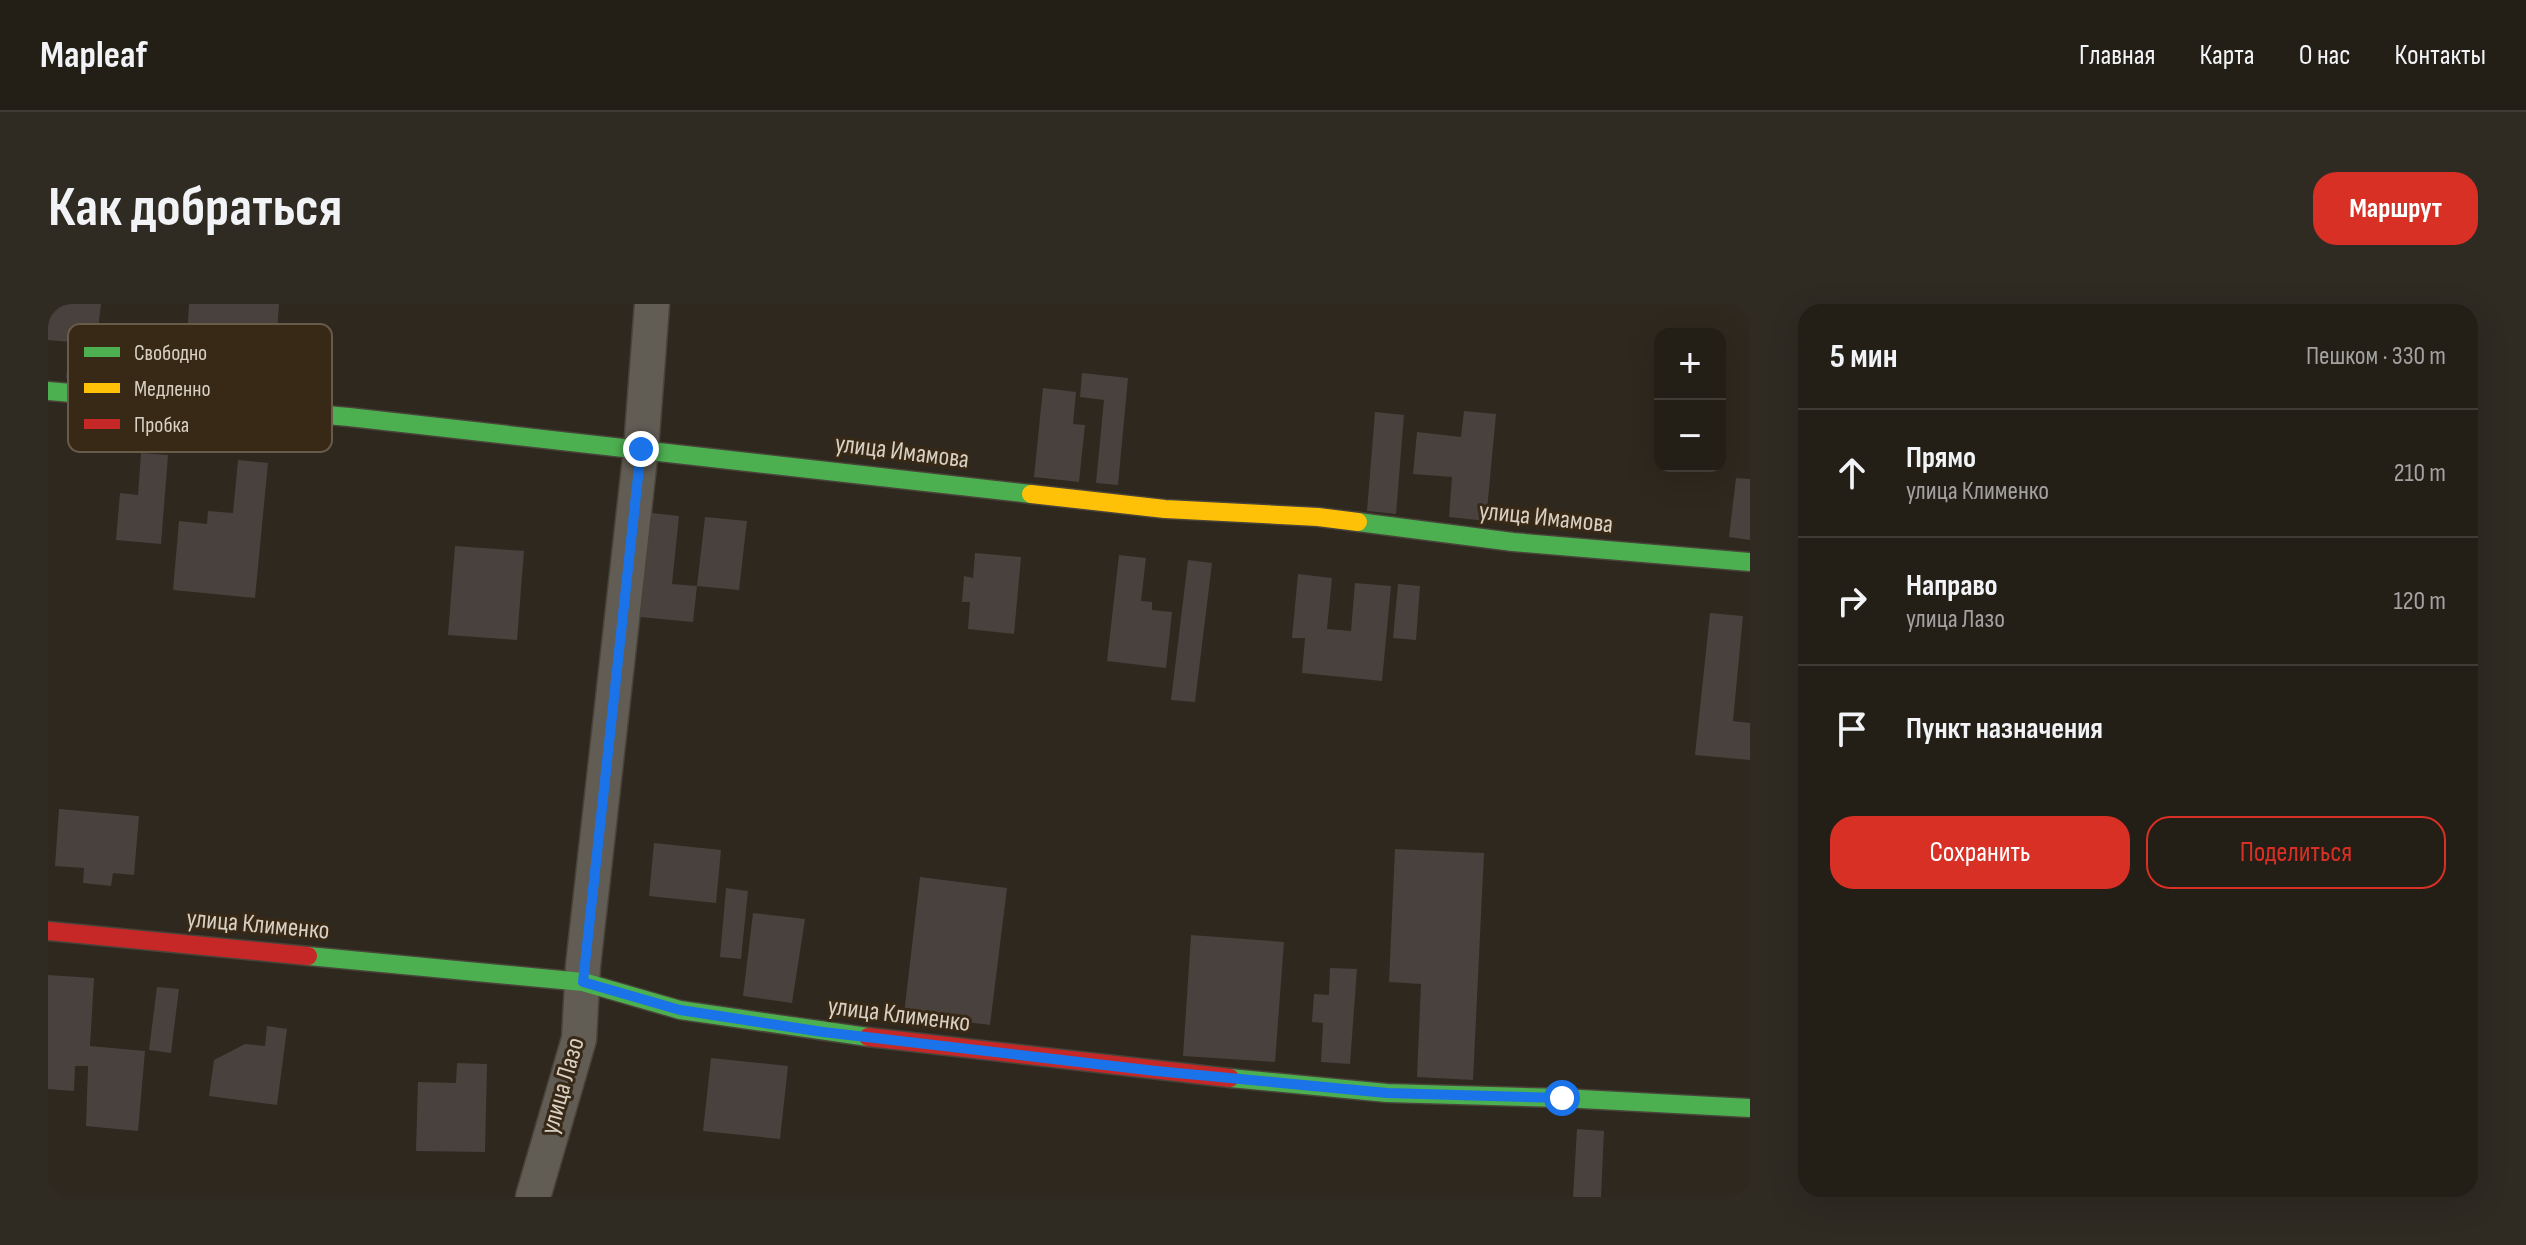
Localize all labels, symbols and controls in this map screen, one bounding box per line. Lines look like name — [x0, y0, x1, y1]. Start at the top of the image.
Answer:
text: Mapleaf — [40, 33, 147, 78]
text: Главная — [2079, 39, 2155, 72]
text: Карта — [2199, 39, 2255, 72]
text: О нас — [2299, 39, 2351, 72]
text: Контакты — [2395, 39, 2486, 72]
button: Маршрут — [2313, 172, 2478, 245]
text: Как добраться — [48, 175, 342, 242]
legend — [68, 324, 332, 452]
map controls — [1654, 328, 1726, 472]
button: + — [1654, 328, 1726, 400]
text: 5 мин — [1830, 336, 1898, 377]
text: Свободно — [134, 340, 207, 367]
text: Пешком · 330 m — [2306, 341, 2446, 372]
text: Медленно — [134, 376, 211, 403]
button: − — [1654, 400, 1726, 472]
text: Пробка — [134, 412, 189, 439]
street label: улица Имамова — [833, 428, 971, 476]
route end — [623, 431, 659, 467]
text: Прямо — [1906, 440, 1976, 476]
icon: ahead — [1830, 451, 1874, 495]
text: 210 m — [2394, 458, 2446, 489]
text: улица Клименко — [1906, 476, 2049, 507]
street label: улица Имамова — [1477, 496, 1615, 540]
text: Направо — [1906, 568, 1998, 604]
icon: right — [1830, 579, 1874, 623]
text: 120 m — [2393, 586, 2446, 617]
text: улица Лазо — [1906, 604, 2005, 635]
icon: arrive — [1830, 707, 1874, 751]
text: Пункт назначения — [1906, 711, 2103, 747]
button: Сохранить — [1830, 816, 2130, 889]
button: Поделиться — [2146, 816, 2446, 889]
street label: улица Клименко — [185, 903, 331, 947]
street label: улица Клименко — [826, 991, 972, 1039]
street label: улица Лазо — [534, 1034, 592, 1138]
route start — [1544, 1080, 1580, 1116]

